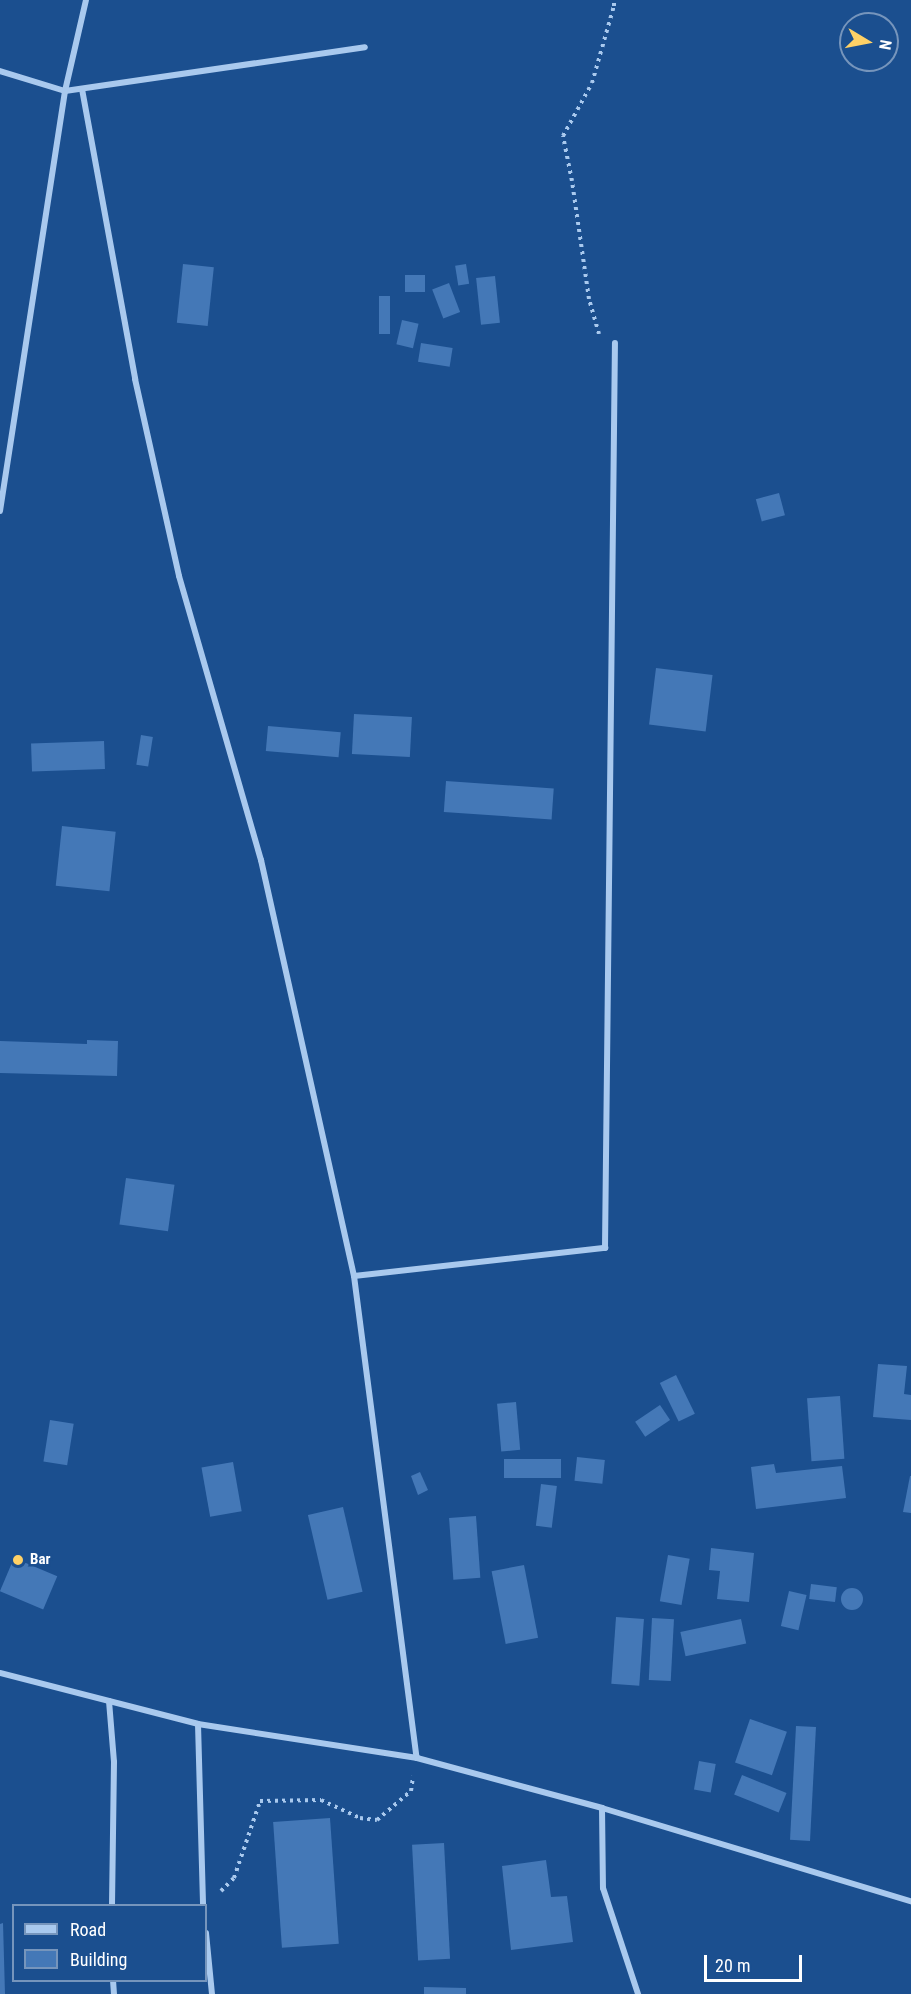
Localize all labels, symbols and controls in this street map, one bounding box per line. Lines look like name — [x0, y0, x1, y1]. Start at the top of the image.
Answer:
north arrow — [839, 12, 899, 72]
text: N — [875, 38, 895, 51]
place label: Bar — [30, 1551, 50, 1569]
marker: Bar — [11, 1553, 25, 1567]
legend — [12, 1904, 207, 1982]
text: Road — [70, 1919, 106, 1940]
scale bar — [707, 1943, 804, 1981]
text: Building — [70, 1949, 127, 1970]
text: 20 m — [715, 1955, 750, 1976]

